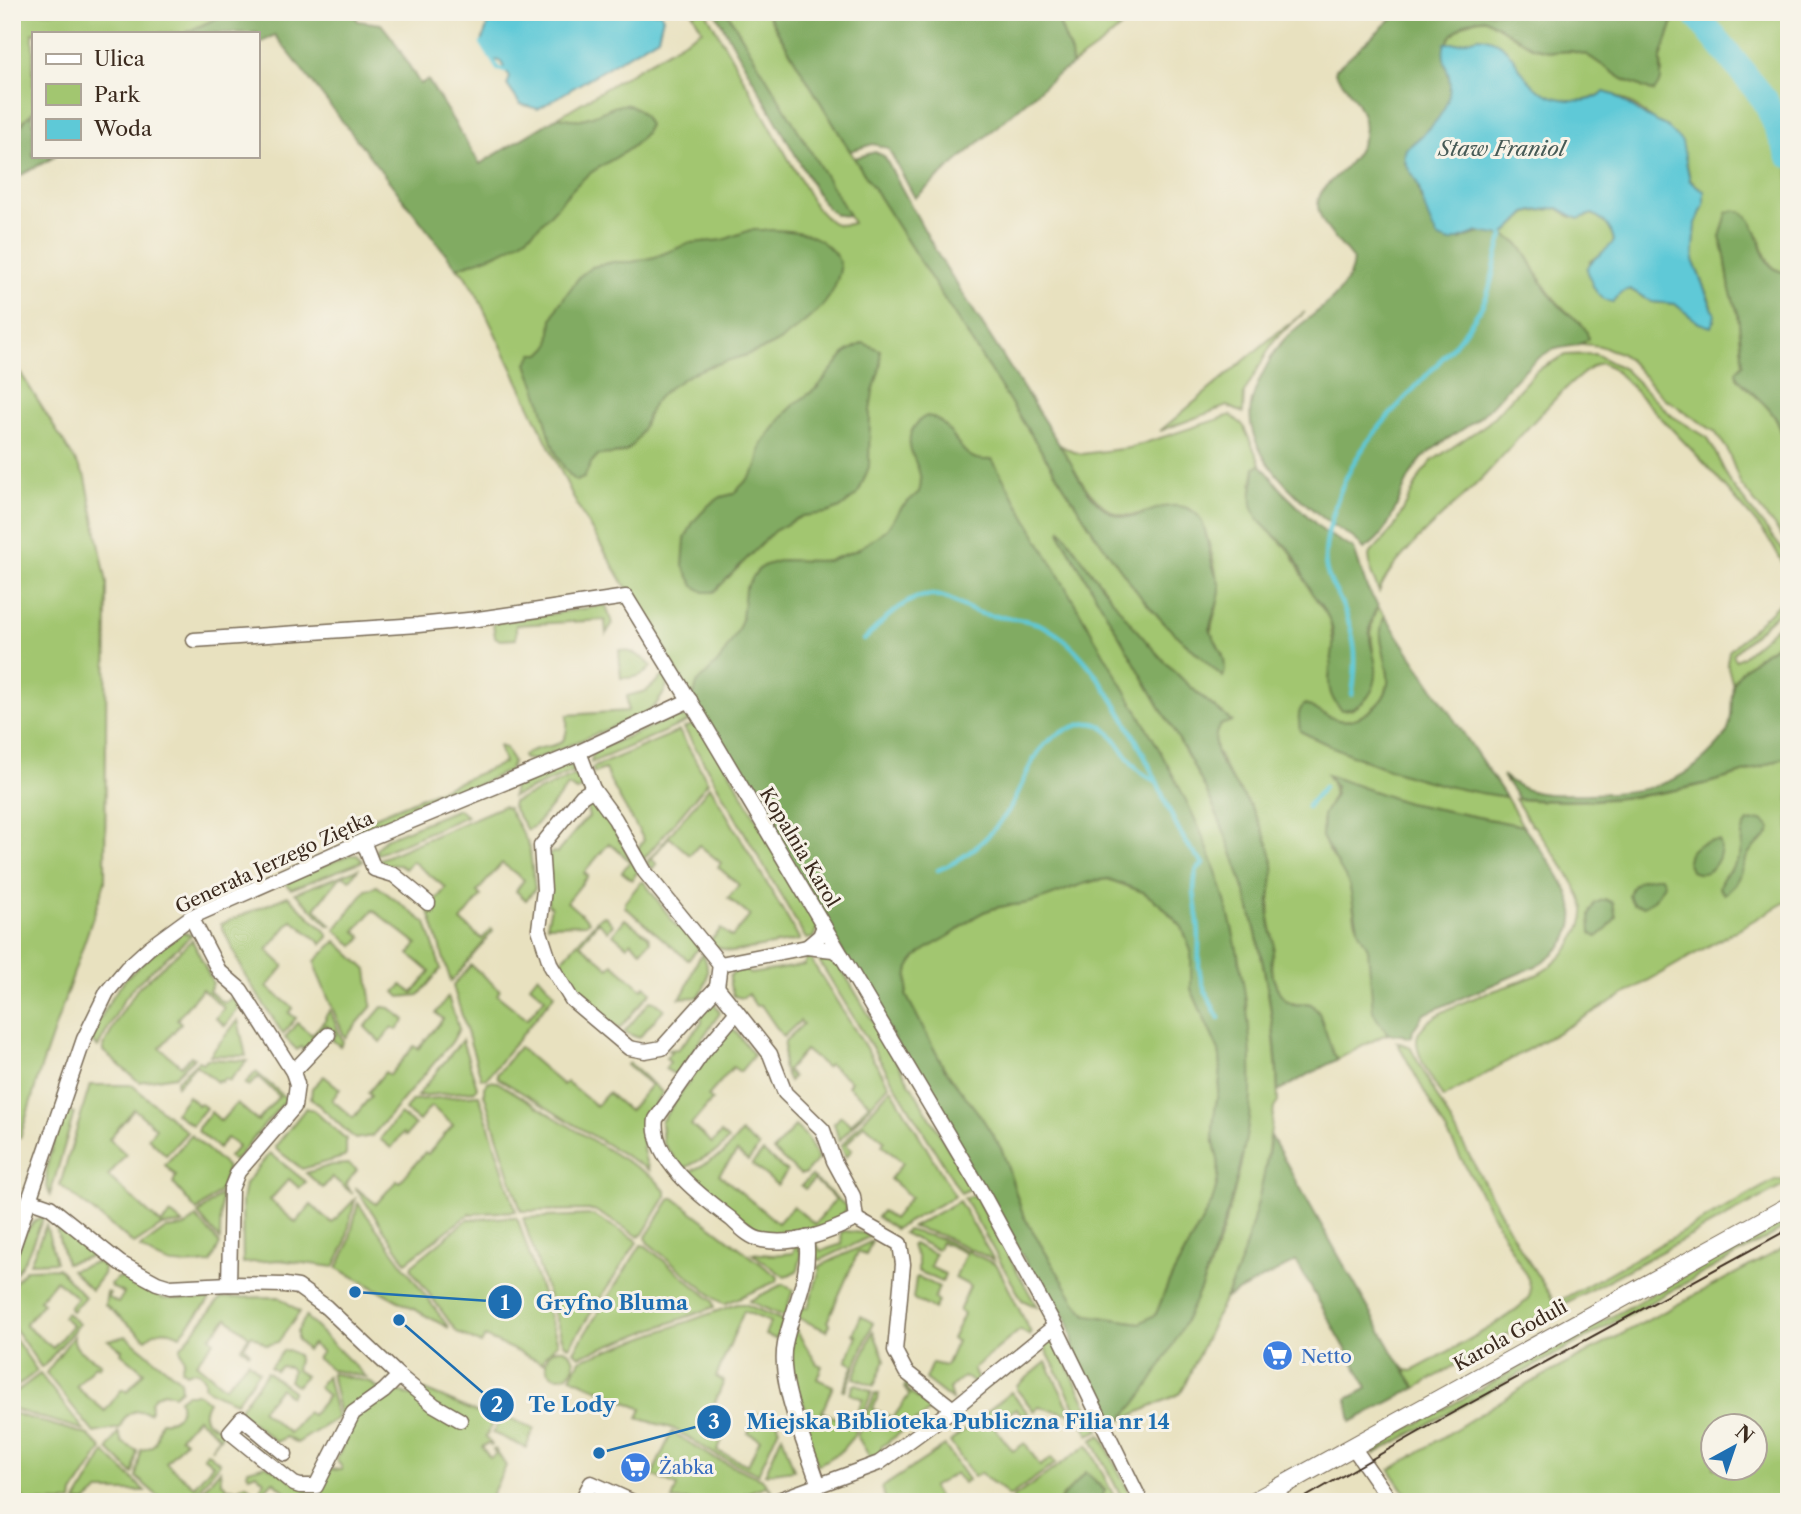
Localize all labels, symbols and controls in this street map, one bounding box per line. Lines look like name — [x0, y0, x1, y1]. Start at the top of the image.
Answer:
legend — [32, 32, 259, 158]
text: Ulica — [94, 46, 146, 71]
text: Park — [94, 82, 140, 107]
text: Woda — [93, 116, 153, 141]
water label: Staw Franiol — [1436, 136, 1568, 161]
street label: Kopalnia Karol — [755, 783, 845, 912]
street label: Generała Jerzego Ziętka — [172, 806, 377, 918]
callout: Gryfno Bluma — [487, 1281, 703, 1323]
text: 1 — [500, 1290, 510, 1315]
text: Gryfno Bluma — [536, 1290, 689, 1315]
street label: Karola Goduli — [1449, 1295, 1571, 1376]
supermarket icon: Netto — [1261, 1339, 1295, 1373]
place label: Netto — [1301, 1345, 1352, 1368]
callout: Te Lody — [480, 1384, 629, 1426]
text: 2 — [491, 1392, 503, 1417]
text: Te Lody — [529, 1392, 616, 1417]
callout: Miejska Biblioteka Publiczna Filia nr 14 — [697, 1401, 1185, 1443]
text: 3 — [708, 1409, 720, 1434]
text: Miejska Biblioteka Publiczna Filia nr 14 — [746, 1409, 1170, 1434]
north arrow — [1700, 1412, 1770, 1482]
text: N — [1731, 1420, 1758, 1448]
supermarket icon: Żabka — [619, 1450, 653, 1484]
place label: Żabka — [659, 1456, 714, 1479]

